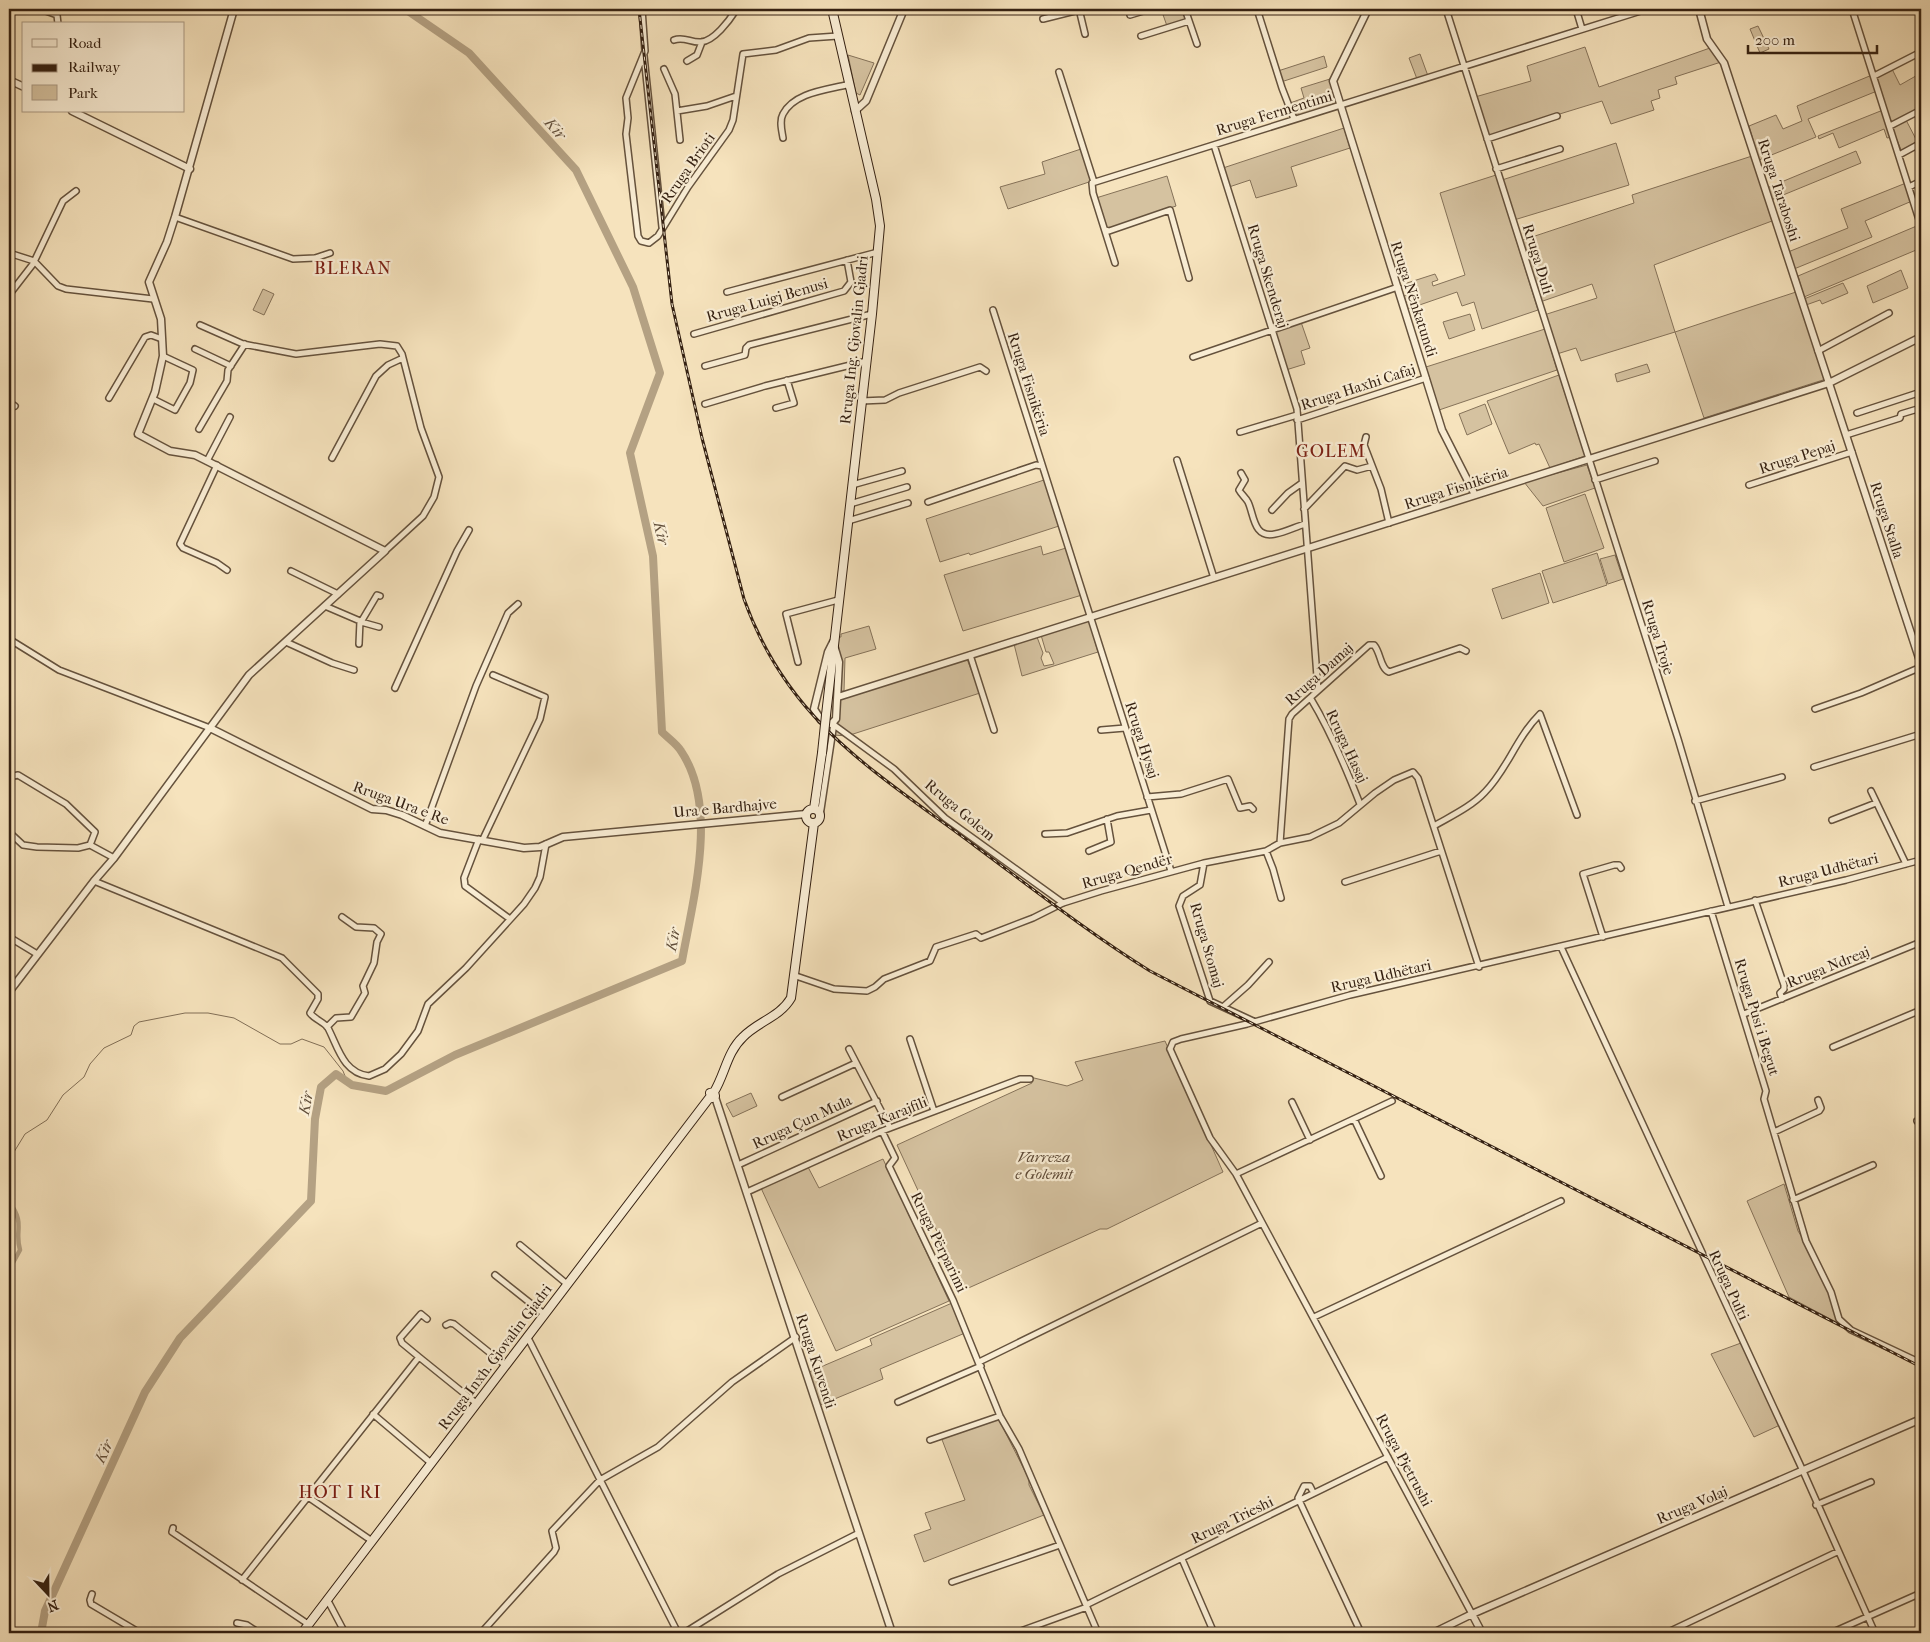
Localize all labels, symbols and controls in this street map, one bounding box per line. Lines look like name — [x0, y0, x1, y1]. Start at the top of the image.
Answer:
legend — [22, 22, 185, 112]
scale bar — [1748, 22, 1876, 54]
text: 200 m — [1755, 31, 1795, 49]
text: Road — [68, 34, 102, 52]
text: Railway — [68, 58, 121, 76]
text: Park — [68, 84, 98, 102]
street label: Rruga Fermentimi — [1214, 87, 1335, 139]
water label: Kir — [540, 113, 572, 145]
street label: Rruga Brioti — [657, 129, 719, 207]
street label: Rruga Taraboshi — [1754, 136, 1804, 244]
street label: Rruga Skenderaj — [1244, 222, 1292, 330]
street label: Rruga Duli — [1519, 222, 1557, 297]
street label: Rruga Nënkatundi — [1387, 239, 1441, 360]
street label: Rruga Ing. Gjovalin Gjadri — [836, 254, 872, 425]
district label: BLERAN — [314, 258, 392, 279]
street label: Rruga Luigj Benusi — [704, 274, 830, 326]
street label: Rruga Fisnikëria — [1004, 330, 1055, 439]
street label: Rruga Haxhi Cafaj — [1298, 360, 1418, 414]
street label: Rruga Pepaj — [1757, 436, 1837, 478]
district label: GOLEM — [1296, 441, 1366, 462]
street label: Rruga Fisnikëria — [1402, 462, 1511, 513]
street label: Rruga Stalla — [1866, 480, 1908, 561]
water label: Kir — [649, 519, 674, 548]
street label: Rruga Troje — [1638, 597, 1678, 678]
street label: Rruga Damaj — [1281, 639, 1357, 709]
street label: Rruga Hysaj — [1121, 699, 1163, 781]
street label: Rruga Hasaj — [1322, 706, 1372, 786]
street label: Rruga Golem — [921, 775, 999, 845]
street label: Rruga Ura e Re — [351, 777, 452, 829]
street label: Ura e Bardhajve — [673, 794, 778, 821]
street label: Rruga Qendër — [1080, 849, 1175, 893]
street label: Rruga Udhëtari — [1776, 849, 1881, 891]
street label: Rruga Stomaj — [1186, 900, 1228, 990]
water label: Kir — [661, 924, 684, 953]
street label: Rruga Ndreaj — [1784, 942, 1872, 992]
street label: Rruga Udhëtari — [1329, 956, 1434, 996]
street label: Rruga Pusi i Begut — [1731, 956, 1784, 1078]
water label: Kir — [294, 1088, 317, 1117]
street label: Rruga Çun Mula — [749, 1091, 856, 1153]
street label: Rruga Karajfili — [834, 1092, 930, 1145]
park label: Varreza e Golemit — [1015, 1148, 1074, 1183]
street label: Rruga Përparimi — [907, 1189, 971, 1296]
street label: Rruga Pulti — [1705, 1247, 1753, 1323]
street label: Rruga Inxh. Gjovalin Gjadri — [434, 1280, 556, 1433]
street label: Rruga Kuvendi — [792, 1311, 840, 1411]
street label: Rruga Pjetrushi — [1372, 1410, 1436, 1510]
water label: Kir — [89, 1435, 118, 1467]
district label: HOT I RI — [298, 1482, 382, 1503]
street label: Rruga Volaj — [1654, 1482, 1730, 1528]
street label: Rruga Trieshi — [1188, 1492, 1277, 1548]
north arrow — [22, 1570, 72, 1620]
text: N — [44, 1596, 61, 1616]

